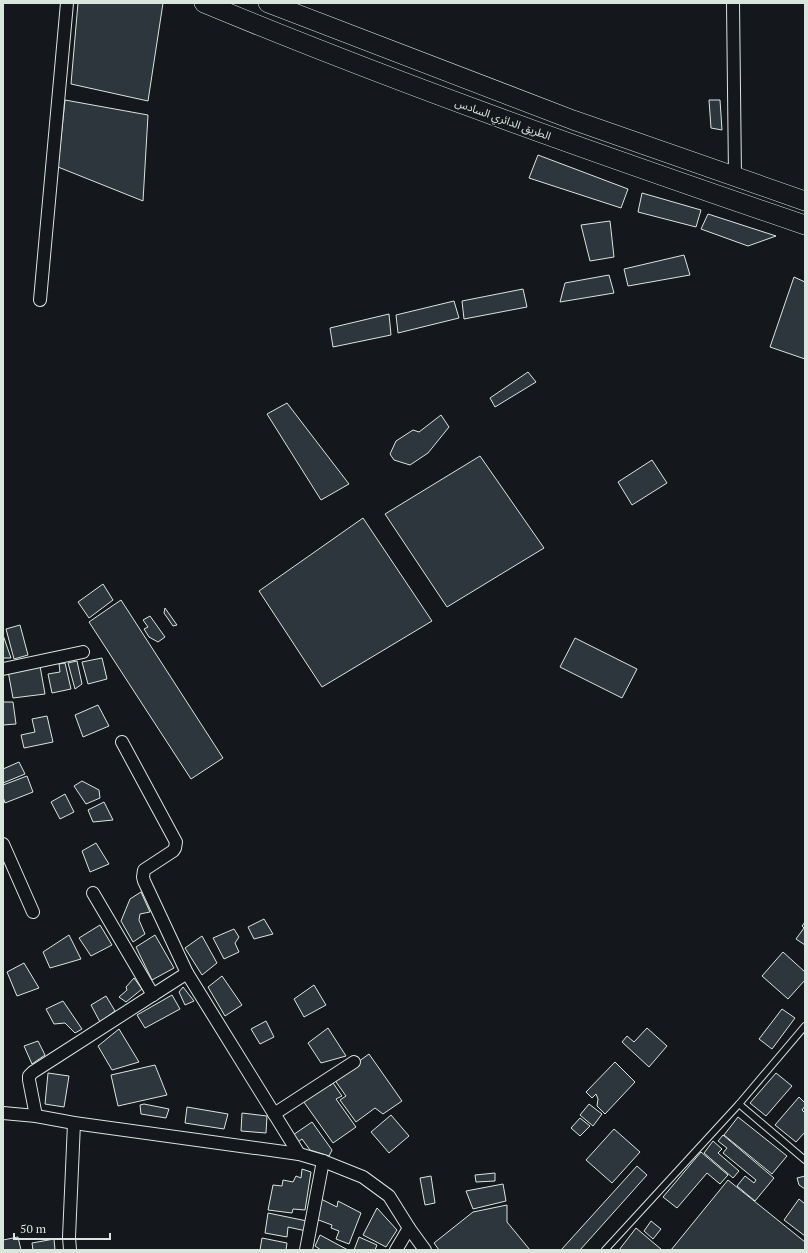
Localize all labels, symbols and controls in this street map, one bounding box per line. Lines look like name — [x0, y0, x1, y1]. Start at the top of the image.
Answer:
street label: الطريق الدائري السادس — [452, 95, 553, 145]
scale bar — [14, 1215, 110, 1241]
text: 50 m — [20, 1221, 47, 1236]

